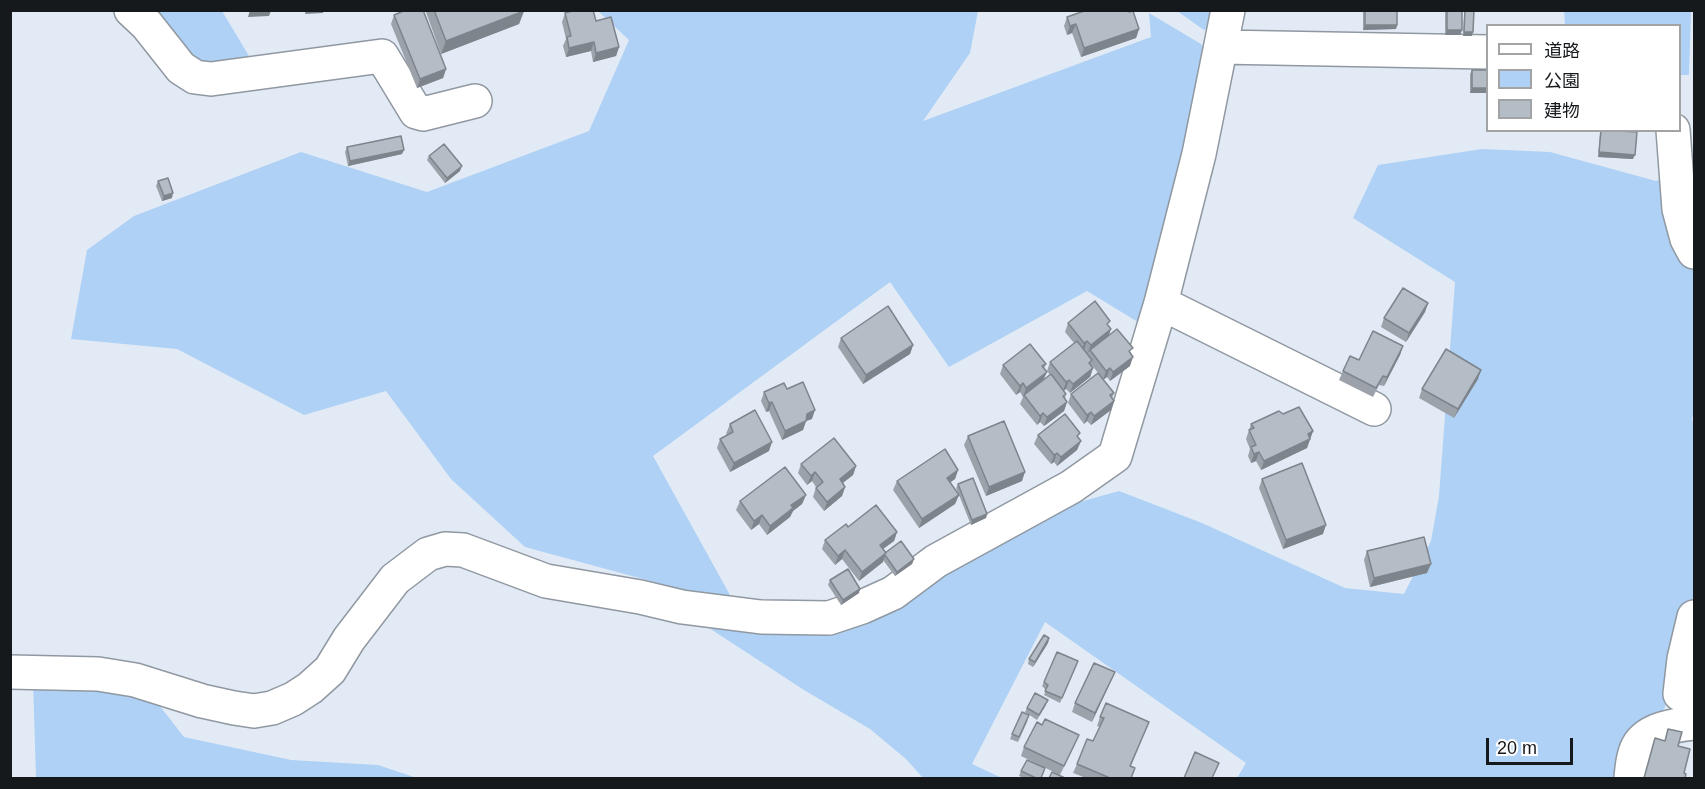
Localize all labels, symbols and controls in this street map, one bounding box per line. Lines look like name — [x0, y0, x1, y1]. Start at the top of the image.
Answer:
legend — [1486, 24, 1681, 132]
text: 道路 — [1544, 41, 1580, 61]
text: 公園 — [1544, 71, 1580, 91]
text: 建物 — [1544, 101, 1580, 121]
scale bar — [1489, 726, 1576, 764]
text: 20 m — [1497, 738, 1537, 758]

